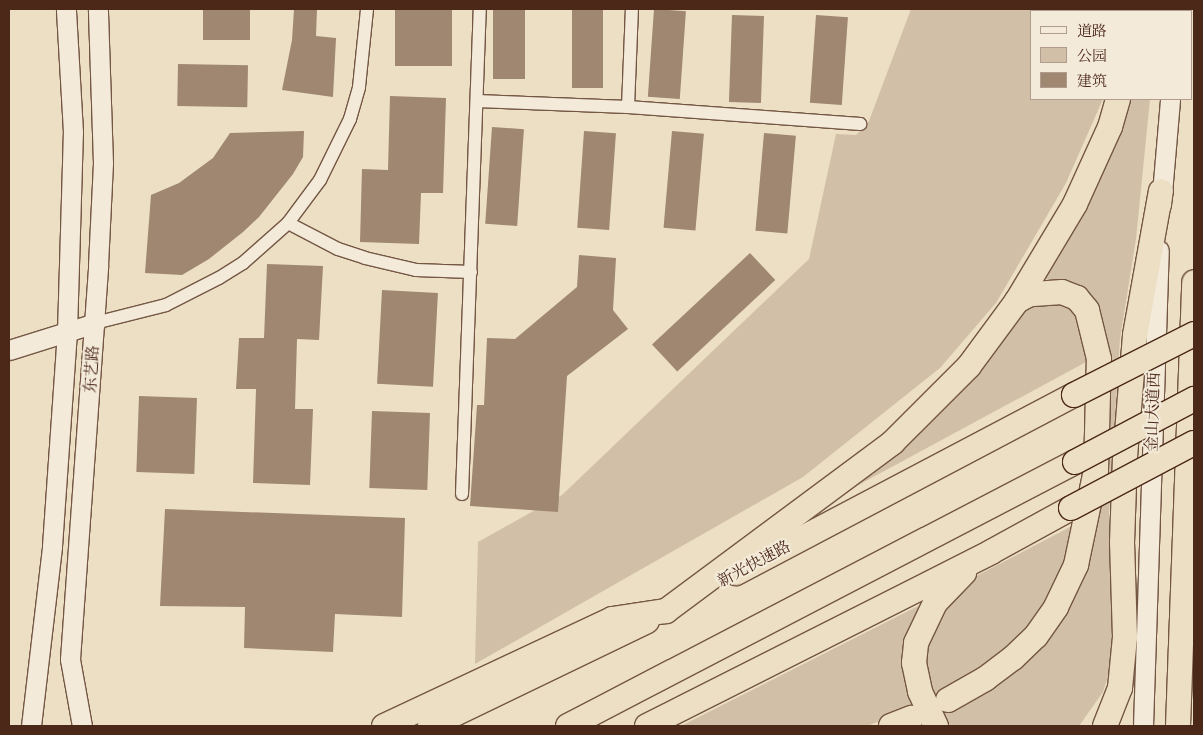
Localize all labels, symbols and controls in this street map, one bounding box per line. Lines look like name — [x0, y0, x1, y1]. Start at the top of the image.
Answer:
legend — [1030, 10, 1193, 100]
text: 道路 — [1077, 22, 1107, 41]
text: 公园 — [1077, 47, 1107, 66]
text: 建筑 — [1077, 72, 1107, 91]
street label: 东艺路 — [81, 344, 103, 394]
street label: 金山大道西 — [1142, 372, 1164, 452]
street label: 新光快速路 — [714, 537, 794, 591]

